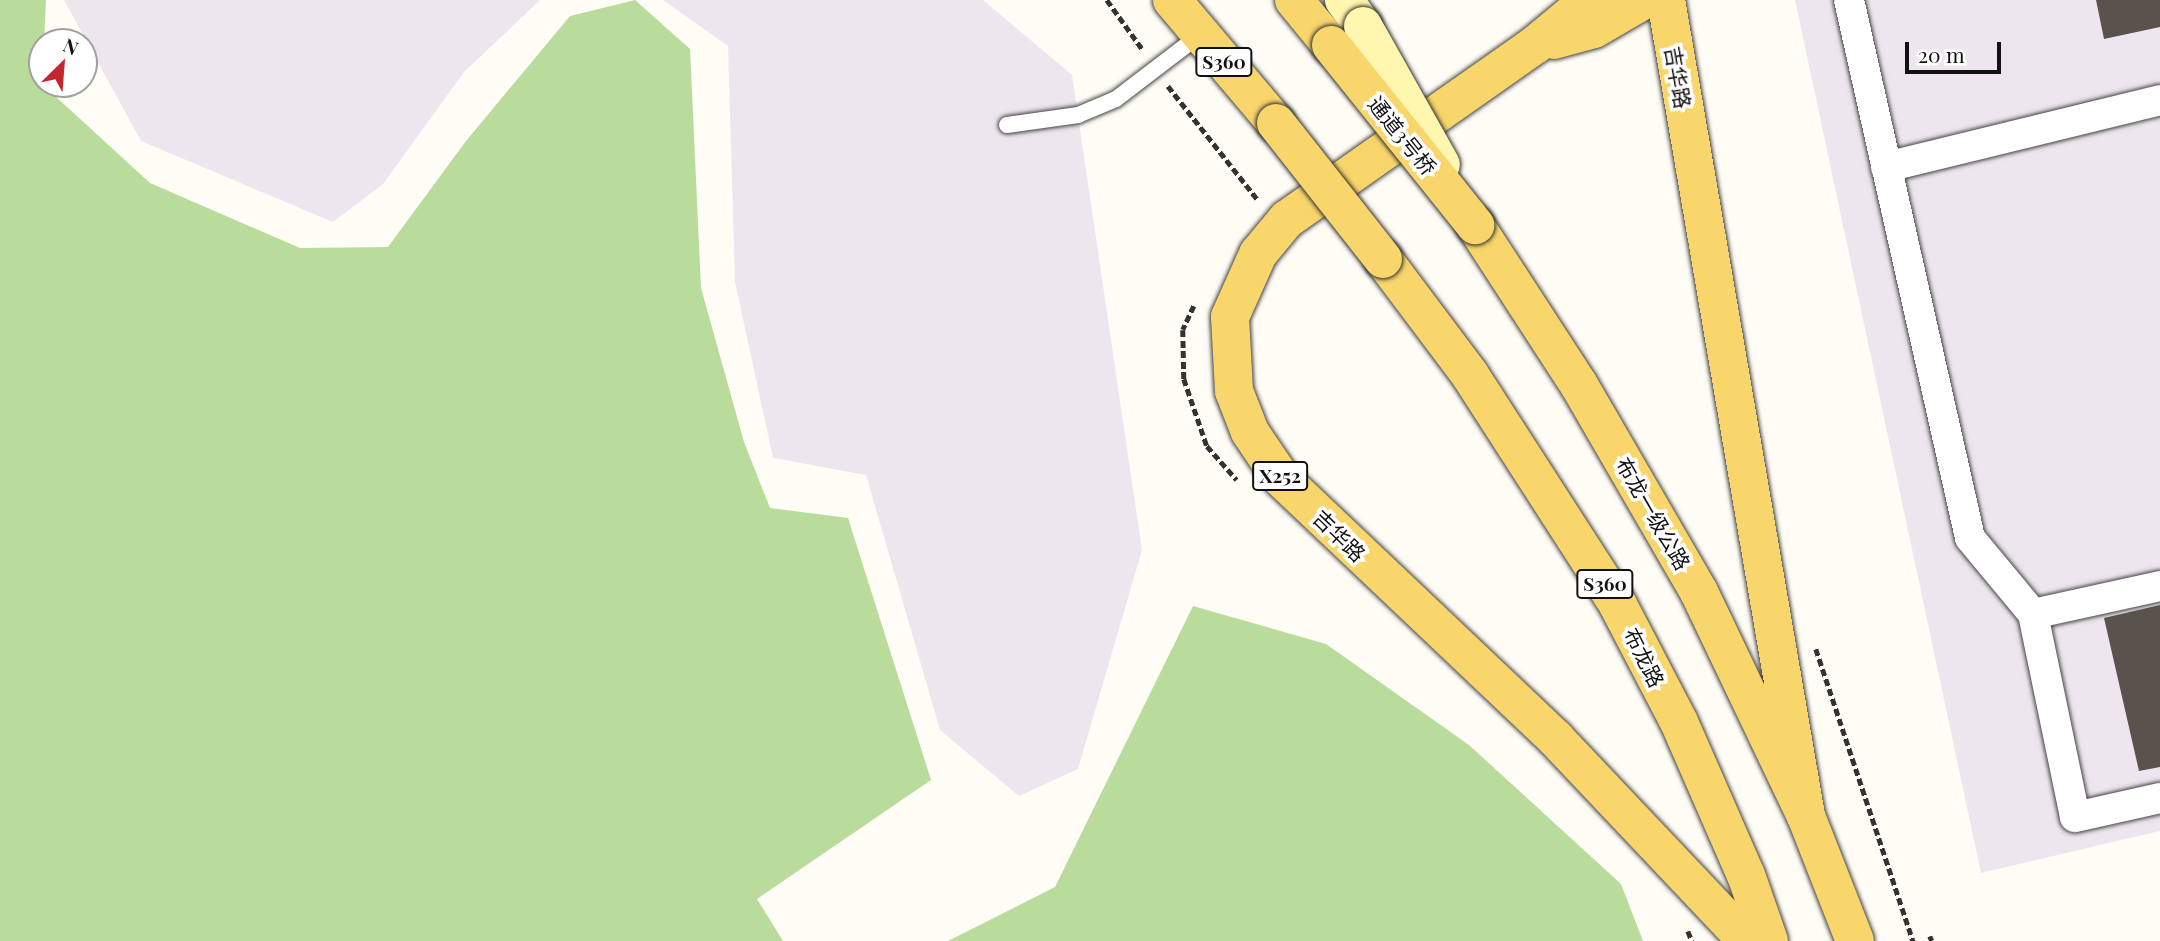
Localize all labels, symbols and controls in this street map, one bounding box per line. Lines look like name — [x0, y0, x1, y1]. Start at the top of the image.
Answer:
north arrow — [28, 28, 98, 98]
scale bar — [1908, 28, 2004, 72]
text: N — [59, 31, 83, 60]
text: 20 m — [1918, 40, 1965, 68]
street label: 吉华路 — [1661, 44, 1697, 110]
road number: S360 — [1194, 46, 1254, 78]
street label: 通道3号桥 — [1364, 91, 1442, 179]
street label: 布龙一级公路 — [1612, 452, 1696, 574]
road number: X252 — [1252, 461, 1308, 491]
street label: 吉华路 — [1309, 504, 1371, 566]
road number: S360 — [1575, 568, 1635, 600]
street label: 布龙路 — [1619, 623, 1671, 691]

